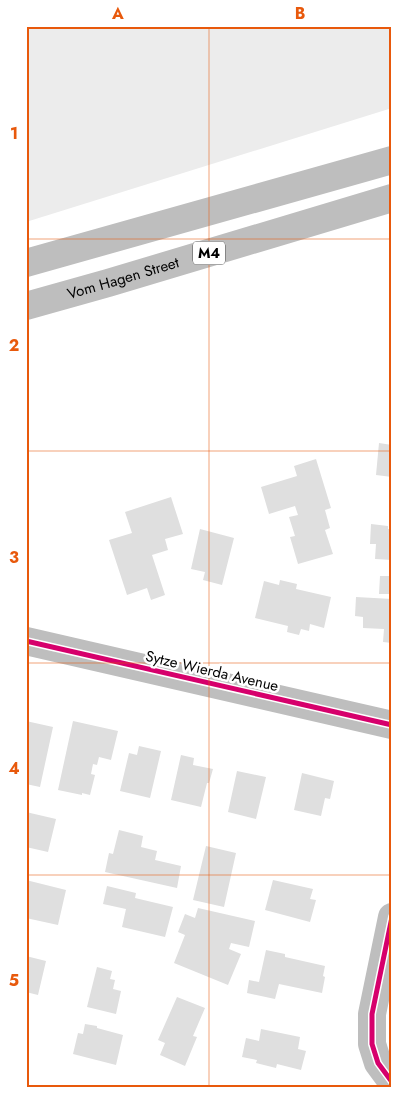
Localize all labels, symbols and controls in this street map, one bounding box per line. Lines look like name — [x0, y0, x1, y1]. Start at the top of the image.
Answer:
text: A — [111, 2, 124, 25]
text: B — [295, 2, 305, 25]
text: 1 — [10, 122, 18, 145]
road number: M4 — [193, 242, 225, 264]
street label: Vom Hagen Street — [65, 251, 182, 305]
text: 2 — [9, 334, 19, 357]
text: 3 — [9, 546, 19, 569]
street label: Sytze Wierda Avenue — [143, 645, 281, 697]
text: 4 — [8, 757, 20, 780]
text: 5 — [9, 969, 19, 992]

